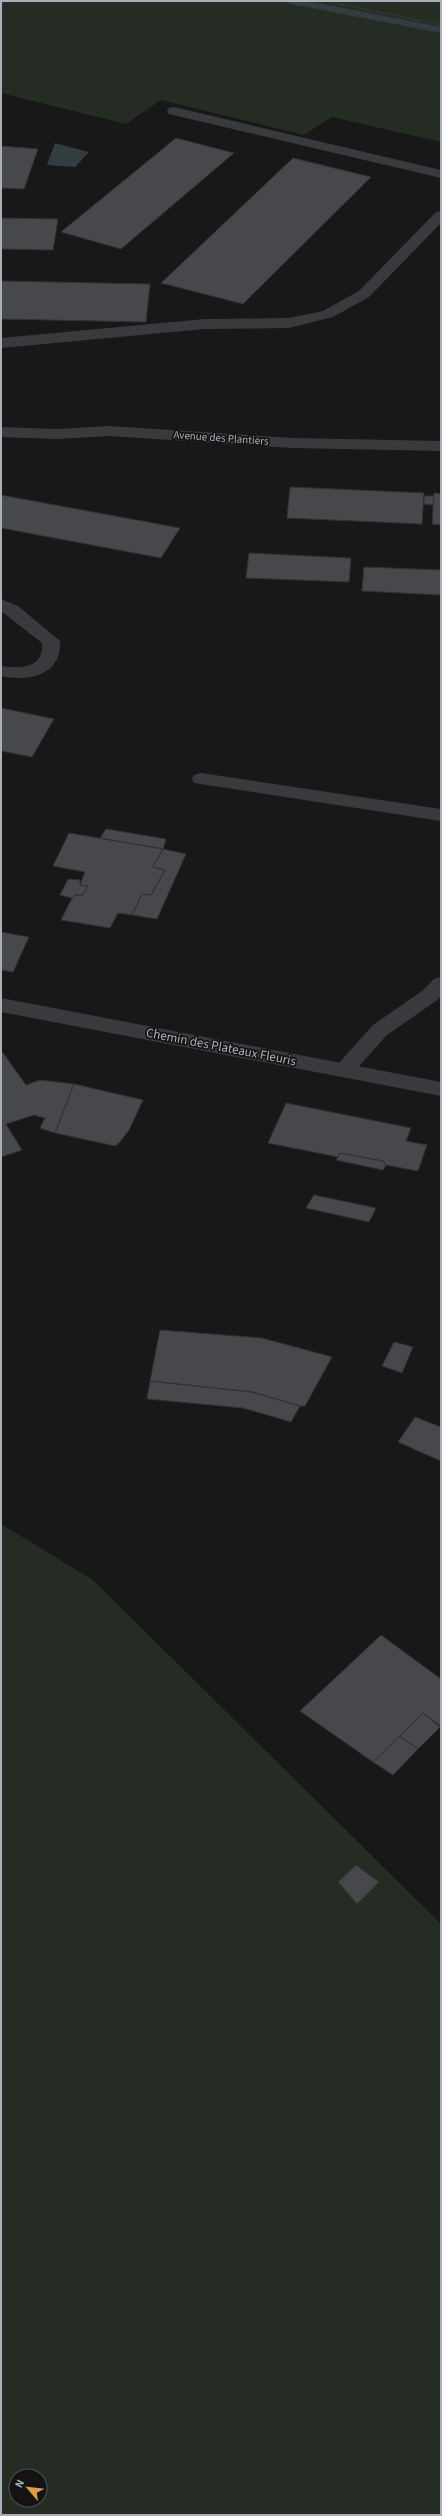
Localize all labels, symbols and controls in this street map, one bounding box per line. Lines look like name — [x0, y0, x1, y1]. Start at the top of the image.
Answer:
street label: Avenue des Plantiers — [173, 427, 269, 449]
street label: Chemin des Plateaux Fleuris — [145, 1024, 298, 1070]
north arrow — [8, 2468, 48, 2508]
text: N — [11, 2477, 28, 2490]

